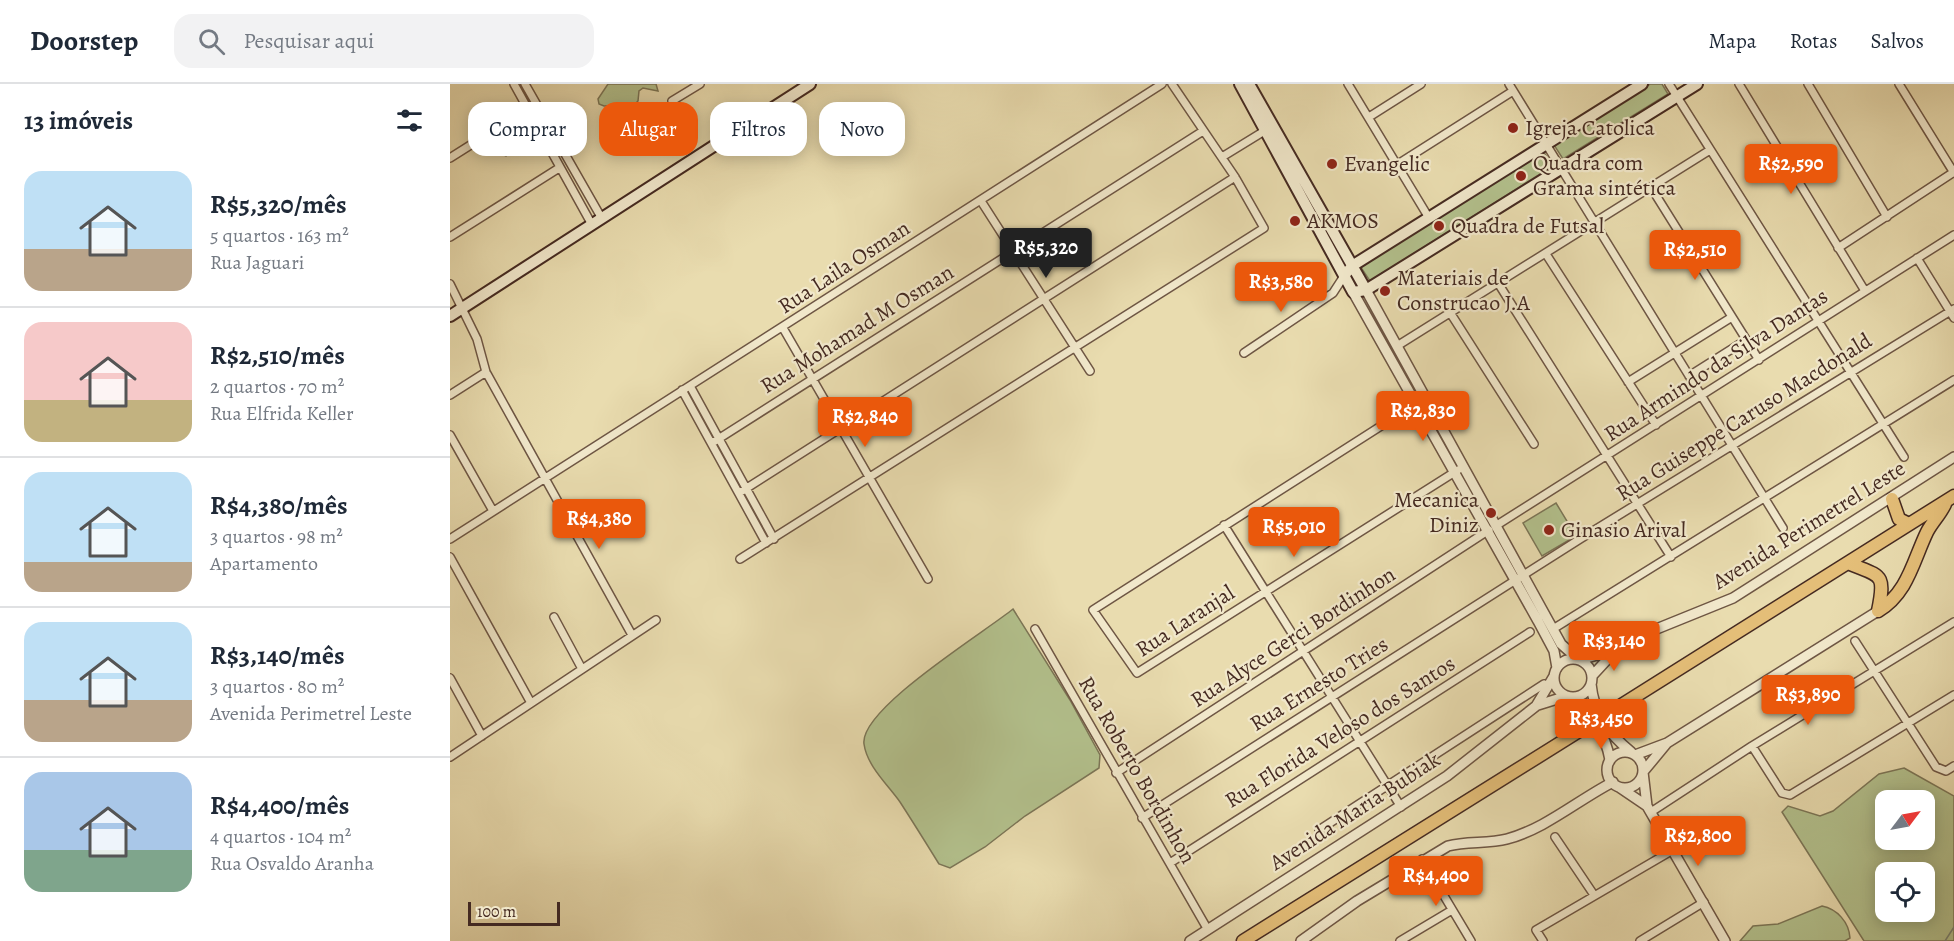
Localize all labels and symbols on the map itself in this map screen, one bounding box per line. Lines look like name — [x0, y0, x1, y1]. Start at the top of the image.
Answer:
place label: Igreja Catolica — [1525, 113, 1656, 143]
marker: Igreja Catolica — [1506, 121, 1520, 135]
pin: R$2,590 — [1736, 144, 1846, 195]
place label: Quadra com Grama sintética — [1533, 148, 1676, 203]
place label: Evangelic — [1344, 149, 1430, 179]
marker: Evangelic — [1325, 157, 1339, 171]
marker: Quadra com Grama sintética — [1514, 169, 1528, 183]
place label: AKMOS — [1306, 206, 1379, 236]
place label: Quadra de Futsal — [1451, 211, 1604, 241]
street label: Rua Laila Osman — [772, 213, 916, 321]
marker: AKMOS — [1288, 214, 1302, 228]
marker: Quadra de Futsal — [1432, 219, 1446, 233]
pin: R$5,320 — [991, 228, 1101, 279]
pin: R$2,510 — [1640, 230, 1750, 281]
street label: Rua Mohamad M Osman — [755, 257, 959, 401]
pin: R$3,580 — [1226, 262, 1336, 313]
place label: Materiais de Construcao J.A — [1397, 263, 1531, 318]
street label: Rua Armindo da Silva Dantas — [1598, 281, 1834, 449]
marker: Materiais de Construcao J.A — [1378, 284, 1392, 298]
street label: Rua Guiseppe Caruso Macdonald — [1610, 326, 1878, 508]
pin: R$2,830 — [1368, 391, 1478, 442]
pin: R$2,840 — [810, 397, 920, 448]
street label: Avenida Perimetrel Leste — [1706, 453, 1911, 597]
place label: Mecanica Diniz — [1394, 485, 1480, 540]
pin: R$4,380 — [544, 499, 654, 550]
marker: Mecanica Diniz — [1484, 506, 1498, 520]
pin: R$5,010 — [1239, 507, 1349, 558]
place label: Ginasio Arival — [1561, 515, 1686, 545]
marker: Ginasio Arival — [1542, 523, 1556, 537]
street label: Rua Alyce Gerci Bordinhon — [1185, 559, 1401, 715]
street label: Rua Laranjal — [1130, 578, 1240, 664]
pin: R$3,140 — [1559, 621, 1669, 672]
street label: Rua Ernesto Tries — [1244, 629, 1394, 739]
street label: Rua Florida Veloso dos Santos — [1219, 649, 1461, 815]
street label: Rua Roberto Bordinhon — [1071, 671, 1203, 869]
pin: R$3,890 — [1753, 675, 1863, 726]
pin: R$3,450 — [1546, 699, 1656, 750]
street label: Avenida Maria Bubiak — [1263, 744, 1446, 878]
north arrow — [1875, 790, 1935, 850]
pin: R$2,800 — [1643, 816, 1753, 867]
pin: R$4,400 — [1381, 856, 1491, 907]
scale bar — [468, 899, 560, 926]

